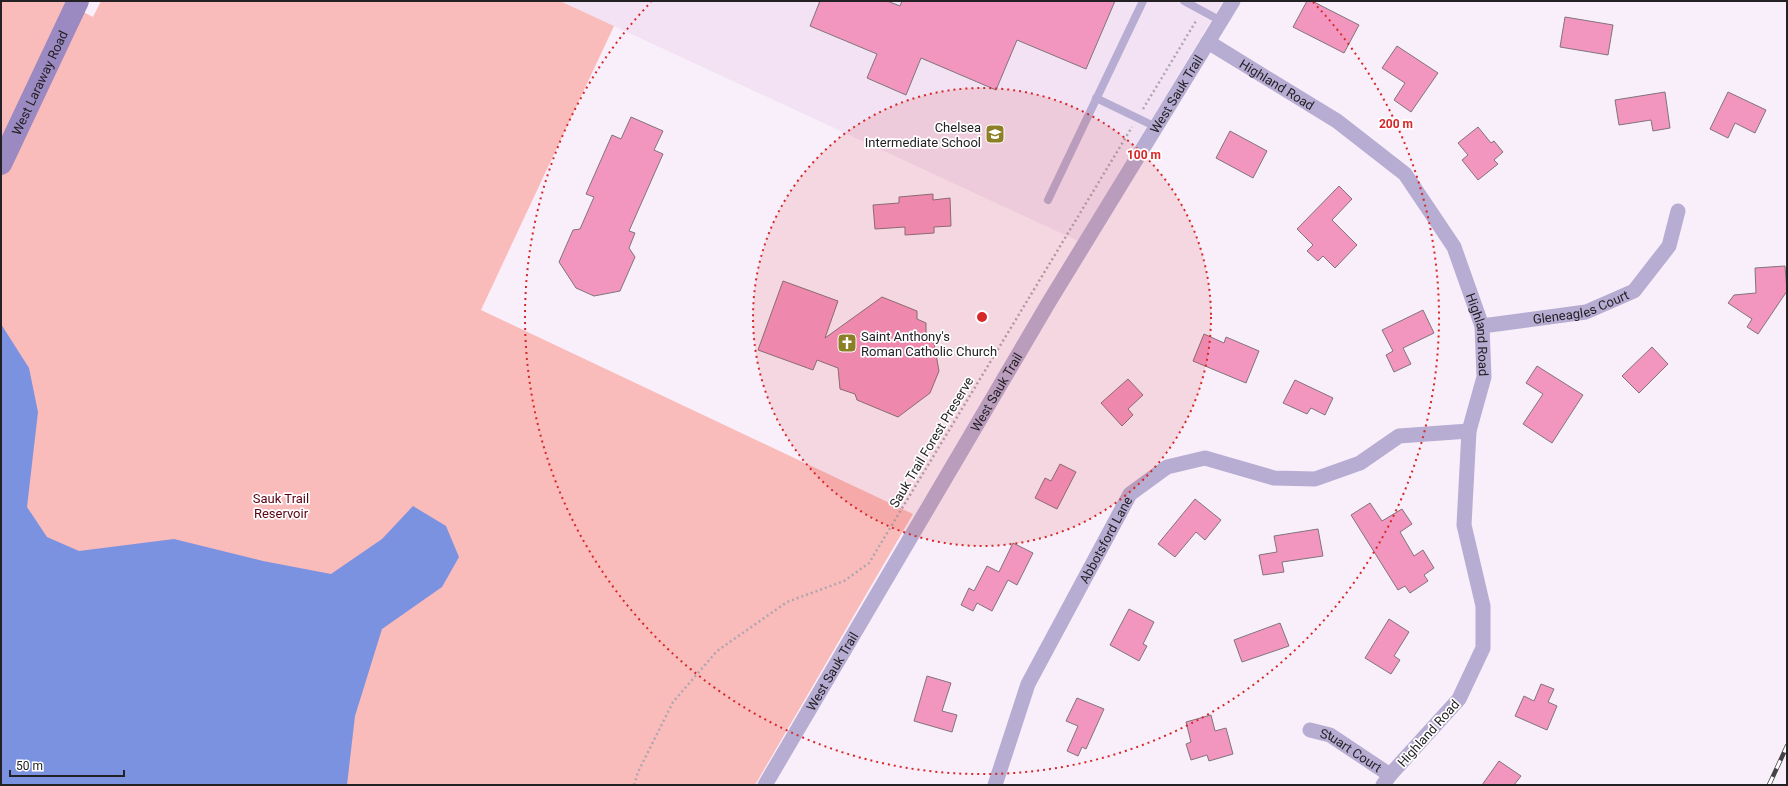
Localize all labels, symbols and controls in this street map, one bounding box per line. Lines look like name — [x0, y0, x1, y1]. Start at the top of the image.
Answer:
street label: West Laraway Road — [9, 28, 71, 137]
street label: West Sauk Trail — [1147, 53, 1206, 136]
street label: Highland Road — [1237, 56, 1317, 113]
text: 200 m — [1379, 117, 1413, 131]
place label: Chelsea Intermediate School — [865, 120, 981, 150]
school or university icon: Chelsea Intermediate School — [984, 123, 1006, 145]
text: 100 m — [1127, 148, 1161, 162]
street label: Gleneagles Court — [1532, 287, 1631, 327]
street label: Highland Road — [1463, 291, 1491, 376]
centre of rings — [975, 310, 989, 324]
place label: Saint Anthony's Roman Catholic Church — [861, 329, 997, 359]
church icon: Saint Anthony's Roman Catholic Church — [836, 332, 858, 354]
street label: West Sauk Trail — [968, 350, 1026, 434]
street label: Sauk Trail Forest Preserve — [886, 374, 977, 510]
park label: Sauk Trail Reservoir — [253, 491, 309, 521]
street label: Abbotsford Lane — [1076, 494, 1135, 586]
street label: West Sauk Trail — [803, 629, 861, 714]
street label: Highland Road — [1394, 697, 1462, 770]
street label: Stuart Court — [1318, 726, 1384, 775]
scale bar — [10, 752, 124, 778]
text: 50 m — [16, 759, 43, 773]

